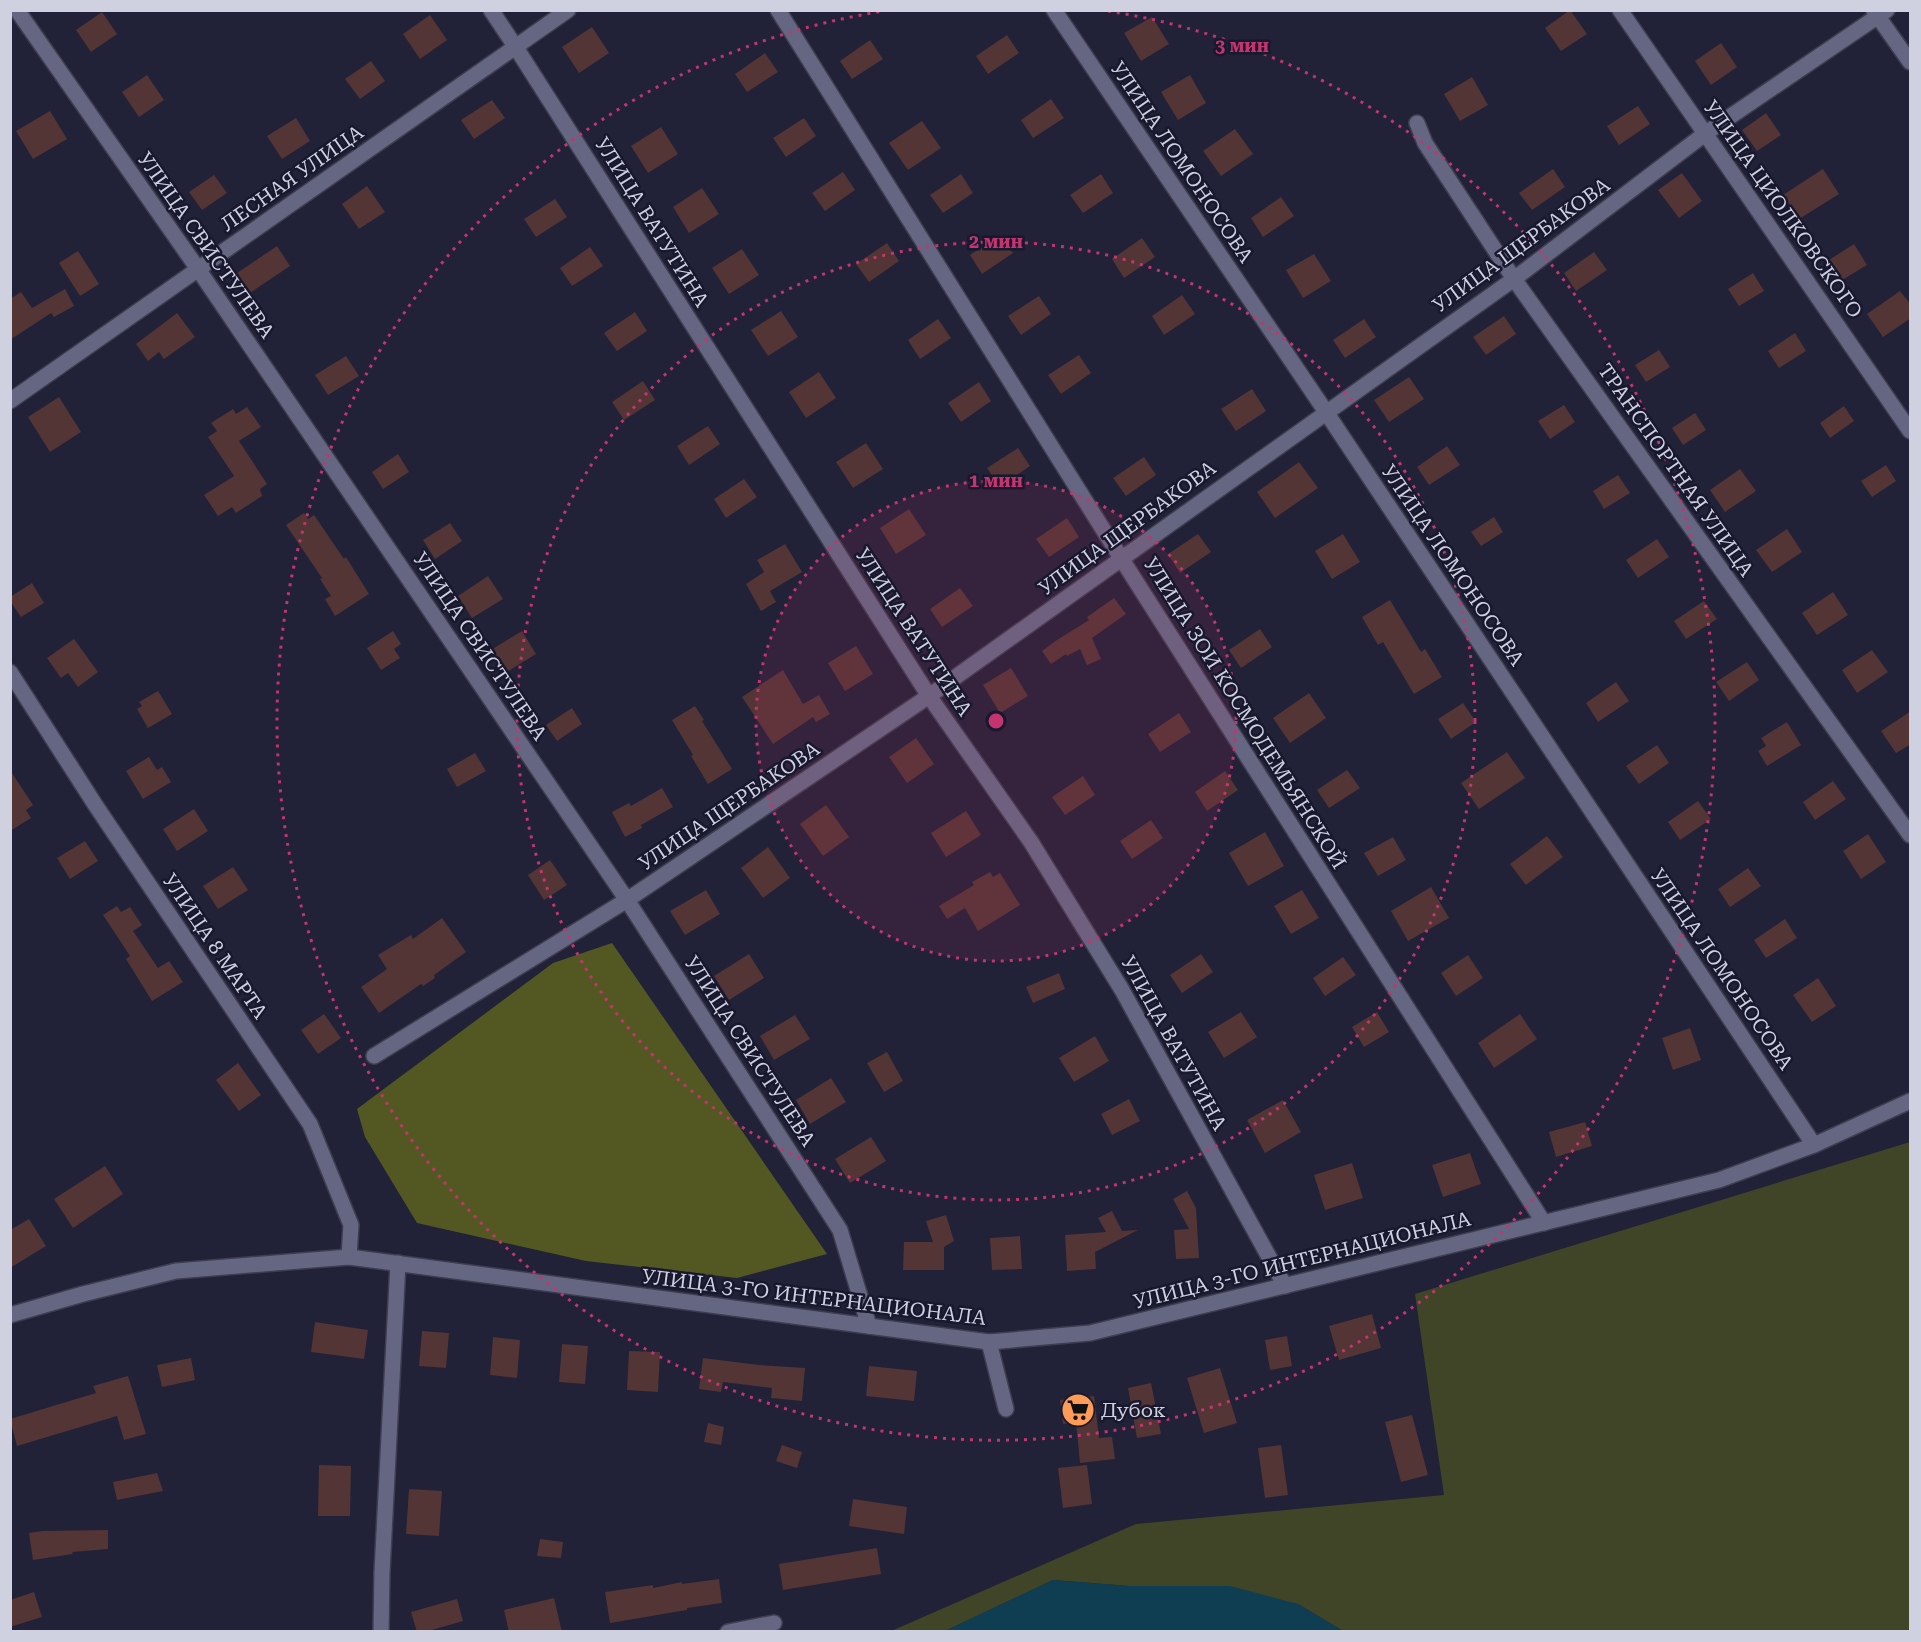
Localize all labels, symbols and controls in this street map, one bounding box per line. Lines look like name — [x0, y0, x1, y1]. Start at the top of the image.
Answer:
text: 3 мин — [1215, 35, 1269, 56]
street label: УЛИЦА ЛОМОНОСОВА — [1106, 57, 1258, 267]
street label: УЛИЦА ЦИОЛКОВСКОГО — [1699, 96, 1867, 322]
street label: ЛЕСНАЯ УЛИЦА — [216, 120, 368, 236]
street label: УЛИЦА ВАТУТИНА — [590, 133, 714, 311]
street label: УЛИЦА СВИСТУЛЕВА — [133, 147, 279, 343]
street label: УЛИЦА ЩЕРБАКОВА — [1428, 173, 1614, 317]
text: 2 мин — [969, 231, 1023, 252]
street label: ТРАНСПОРТНАЯ УЛИЦА — [1593, 359, 1759, 581]
street label: УЛИЦА ЩЕРБАКОВА — [1034, 456, 1220, 600]
street label: УЛИЦА ЛОМОНОСОВА — [1377, 460, 1529, 670]
text: 1 мин — [969, 470, 1023, 491]
street label: УЛИЦА ВАТУТИНА — [851, 543, 977, 721]
street label: УЛИЦА СВИСТУЛЕВА — [408, 547, 552, 745]
street label: УЛИЦА ЗОИ КОСМОДЕМЬЯНСКОЙ — [1139, 553, 1351, 873]
centre of rings — [986, 711, 1006, 731]
street label: УЛИЦА ЩЕРБАКОВА — [634, 737, 824, 875]
street label: УЛИЦА ЛОМОНОСОВА — [1646, 864, 1798, 1074]
street label: УЛИЦА 8 МАРТА — [158, 869, 272, 1023]
street label: УЛИЦА СВИСТУЛЕВА — [680, 951, 820, 1151]
street label: УЛИЦА ВАТУТИНА — [1116, 952, 1232, 1134]
street label: УЛИЦА 3-ГО ИНТЕРНАЦИОНАЛА — [1131, 1206, 1473, 1314]
street label: УЛИЦА 3-ГО ИНТЕРНАЦИОНАЛА — [640, 1264, 988, 1330]
supermarket icon: Дубок — [1060, 1392, 1096, 1428]
place label: Дубок — [1101, 1398, 1166, 1422]

